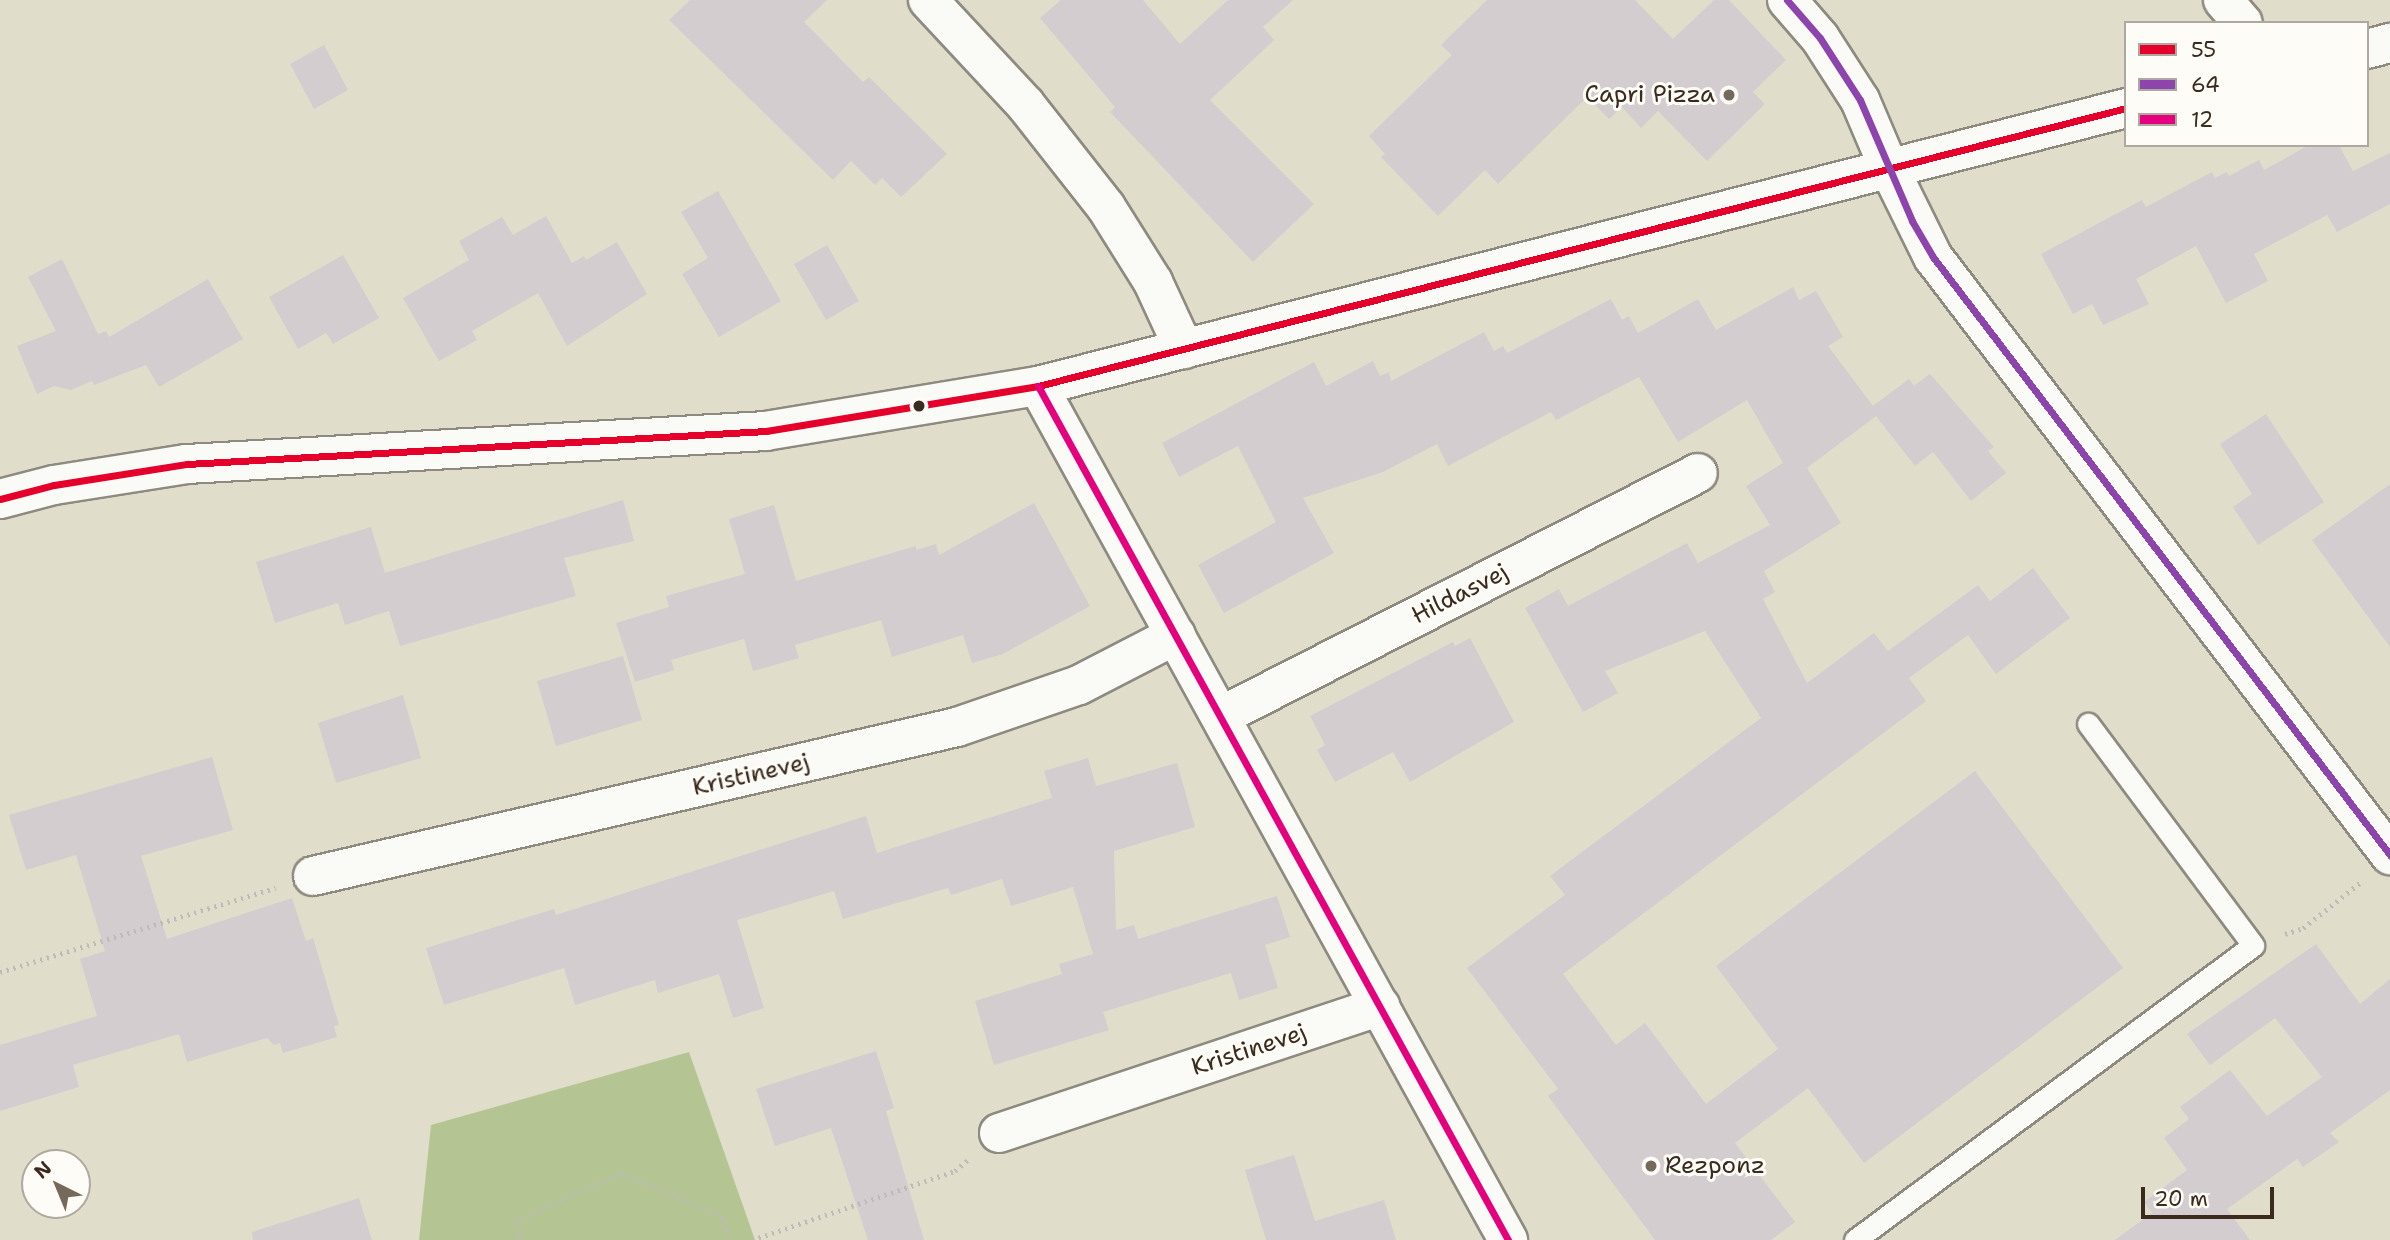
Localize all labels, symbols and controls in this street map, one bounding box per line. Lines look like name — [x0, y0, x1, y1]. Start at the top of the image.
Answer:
legend — [2124, 21, 2369, 147]
text: 55 — [2191, 36, 2216, 64]
text: 64 — [2191, 71, 2220, 99]
place label: Capri Pizza — [1585, 81, 1715, 109]
marker: Capri Pizza — [1721, 87, 1737, 103]
text: 12 — [2191, 106, 2213, 134]
unlabelled marker — [912, 399, 926, 413]
street label: Hildasvej — [1407, 557, 1513, 631]
street label: Kristinevej — [690, 748, 812, 802]
street label: Kristinevej — [1188, 1018, 1310, 1082]
north arrow — [21, 1149, 91, 1219]
place label: Rezponz — [1665, 1152, 1765, 1180]
text: N — [29, 1155, 57, 1184]
marker: Rezponz — [1643, 1158, 1659, 1174]
scale bar — [2145, 1174, 2278, 1218]
text: 20 m — [2154, 1185, 2208, 1213]

